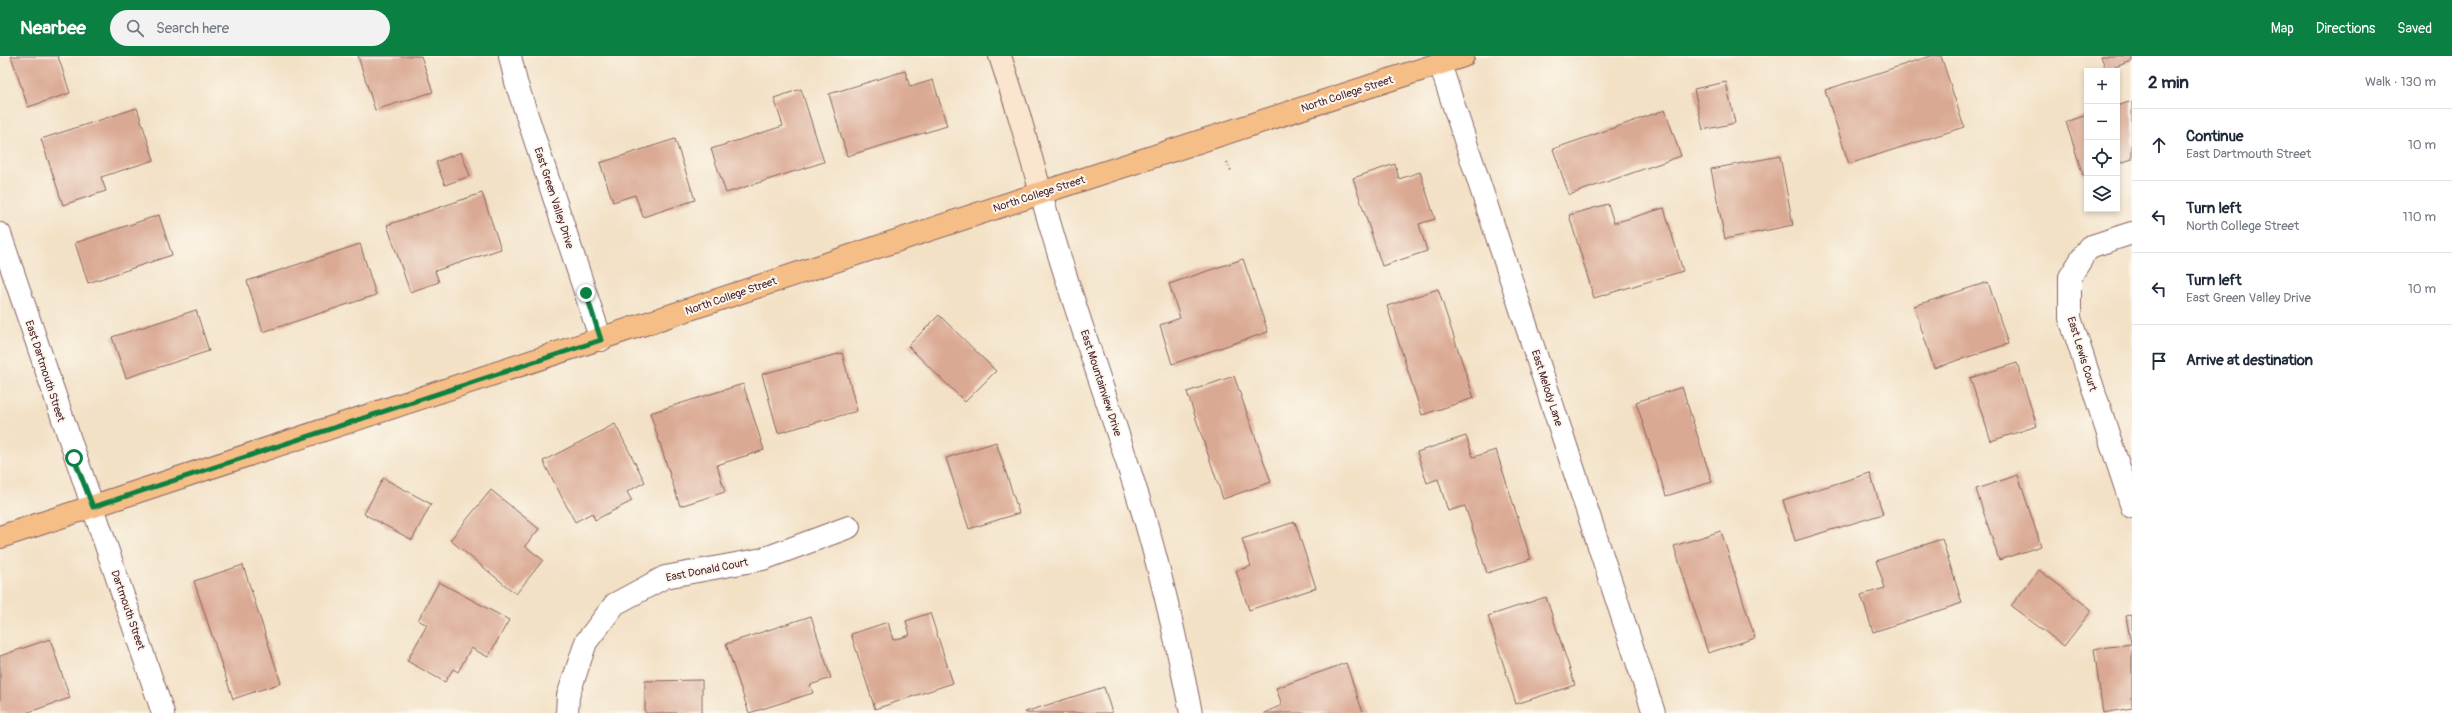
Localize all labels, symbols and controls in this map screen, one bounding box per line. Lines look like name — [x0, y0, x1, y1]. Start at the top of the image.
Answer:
search box — [110, 10, 390, 46]
text: Nearbee — [20, 16, 86, 40]
icon: search — [124, 17, 146, 39]
text: Search here — [156, 19, 229, 38]
text: Map — [2271, 20, 2294, 37]
text: Directions — [2316, 20, 2375, 37]
text: Saved — [2397, 20, 2432, 37]
map controls — [2084, 68, 2120, 212]
button: + — [2084, 68, 2120, 104]
text: 2 min — [2148, 72, 2189, 93]
street label: North College Street — [1299, 73, 1395, 115]
text: Walk · 130 m — [2365, 74, 2436, 90]
button: − — [2084, 104, 2120, 140]
text: Continue — [2186, 127, 2244, 146]
icon: ahead — [2148, 134, 2170, 156]
text: 10 m — [2408, 137, 2436, 153]
button: locate — [2084, 140, 2120, 176]
street label: East Green Valley Drive — [531, 146, 577, 251]
text: East Dartmouth Street — [2186, 146, 2311, 162]
street label: North College Street — [991, 173, 1087, 215]
button: layers — [2084, 176, 2120, 212]
text: Turn left — [2186, 199, 2242, 218]
icon: left — [2148, 206, 2170, 228]
text: 110 m — [2403, 209, 2436, 225]
text: North College Street — [2186, 218, 2299, 234]
text: Turn left — [2186, 271, 2242, 290]
street label: North College Street — [684, 274, 779, 318]
icon: left — [2148, 278, 2170, 300]
text: 10 m — [2408, 281, 2436, 297]
route end — [577, 284, 595, 302]
text: East Green Valley Drive — [2186, 290, 2311, 306]
street label: East Lewis Court — [2064, 315, 2100, 393]
street label: East Dartmouth Street — [22, 319, 68, 424]
street label: East Mountainview Drive — [1078, 328, 1125, 438]
street label: East Melody Lane — [1529, 348, 1566, 428]
icon: arrive — [2148, 350, 2170, 372]
text: Arrive at destination — [2186, 351, 2313, 370]
route start — [65, 449, 83, 467]
street label: East Donald Court — [665, 556, 750, 584]
street label: Dartmouth Street — [108, 568, 148, 652]

